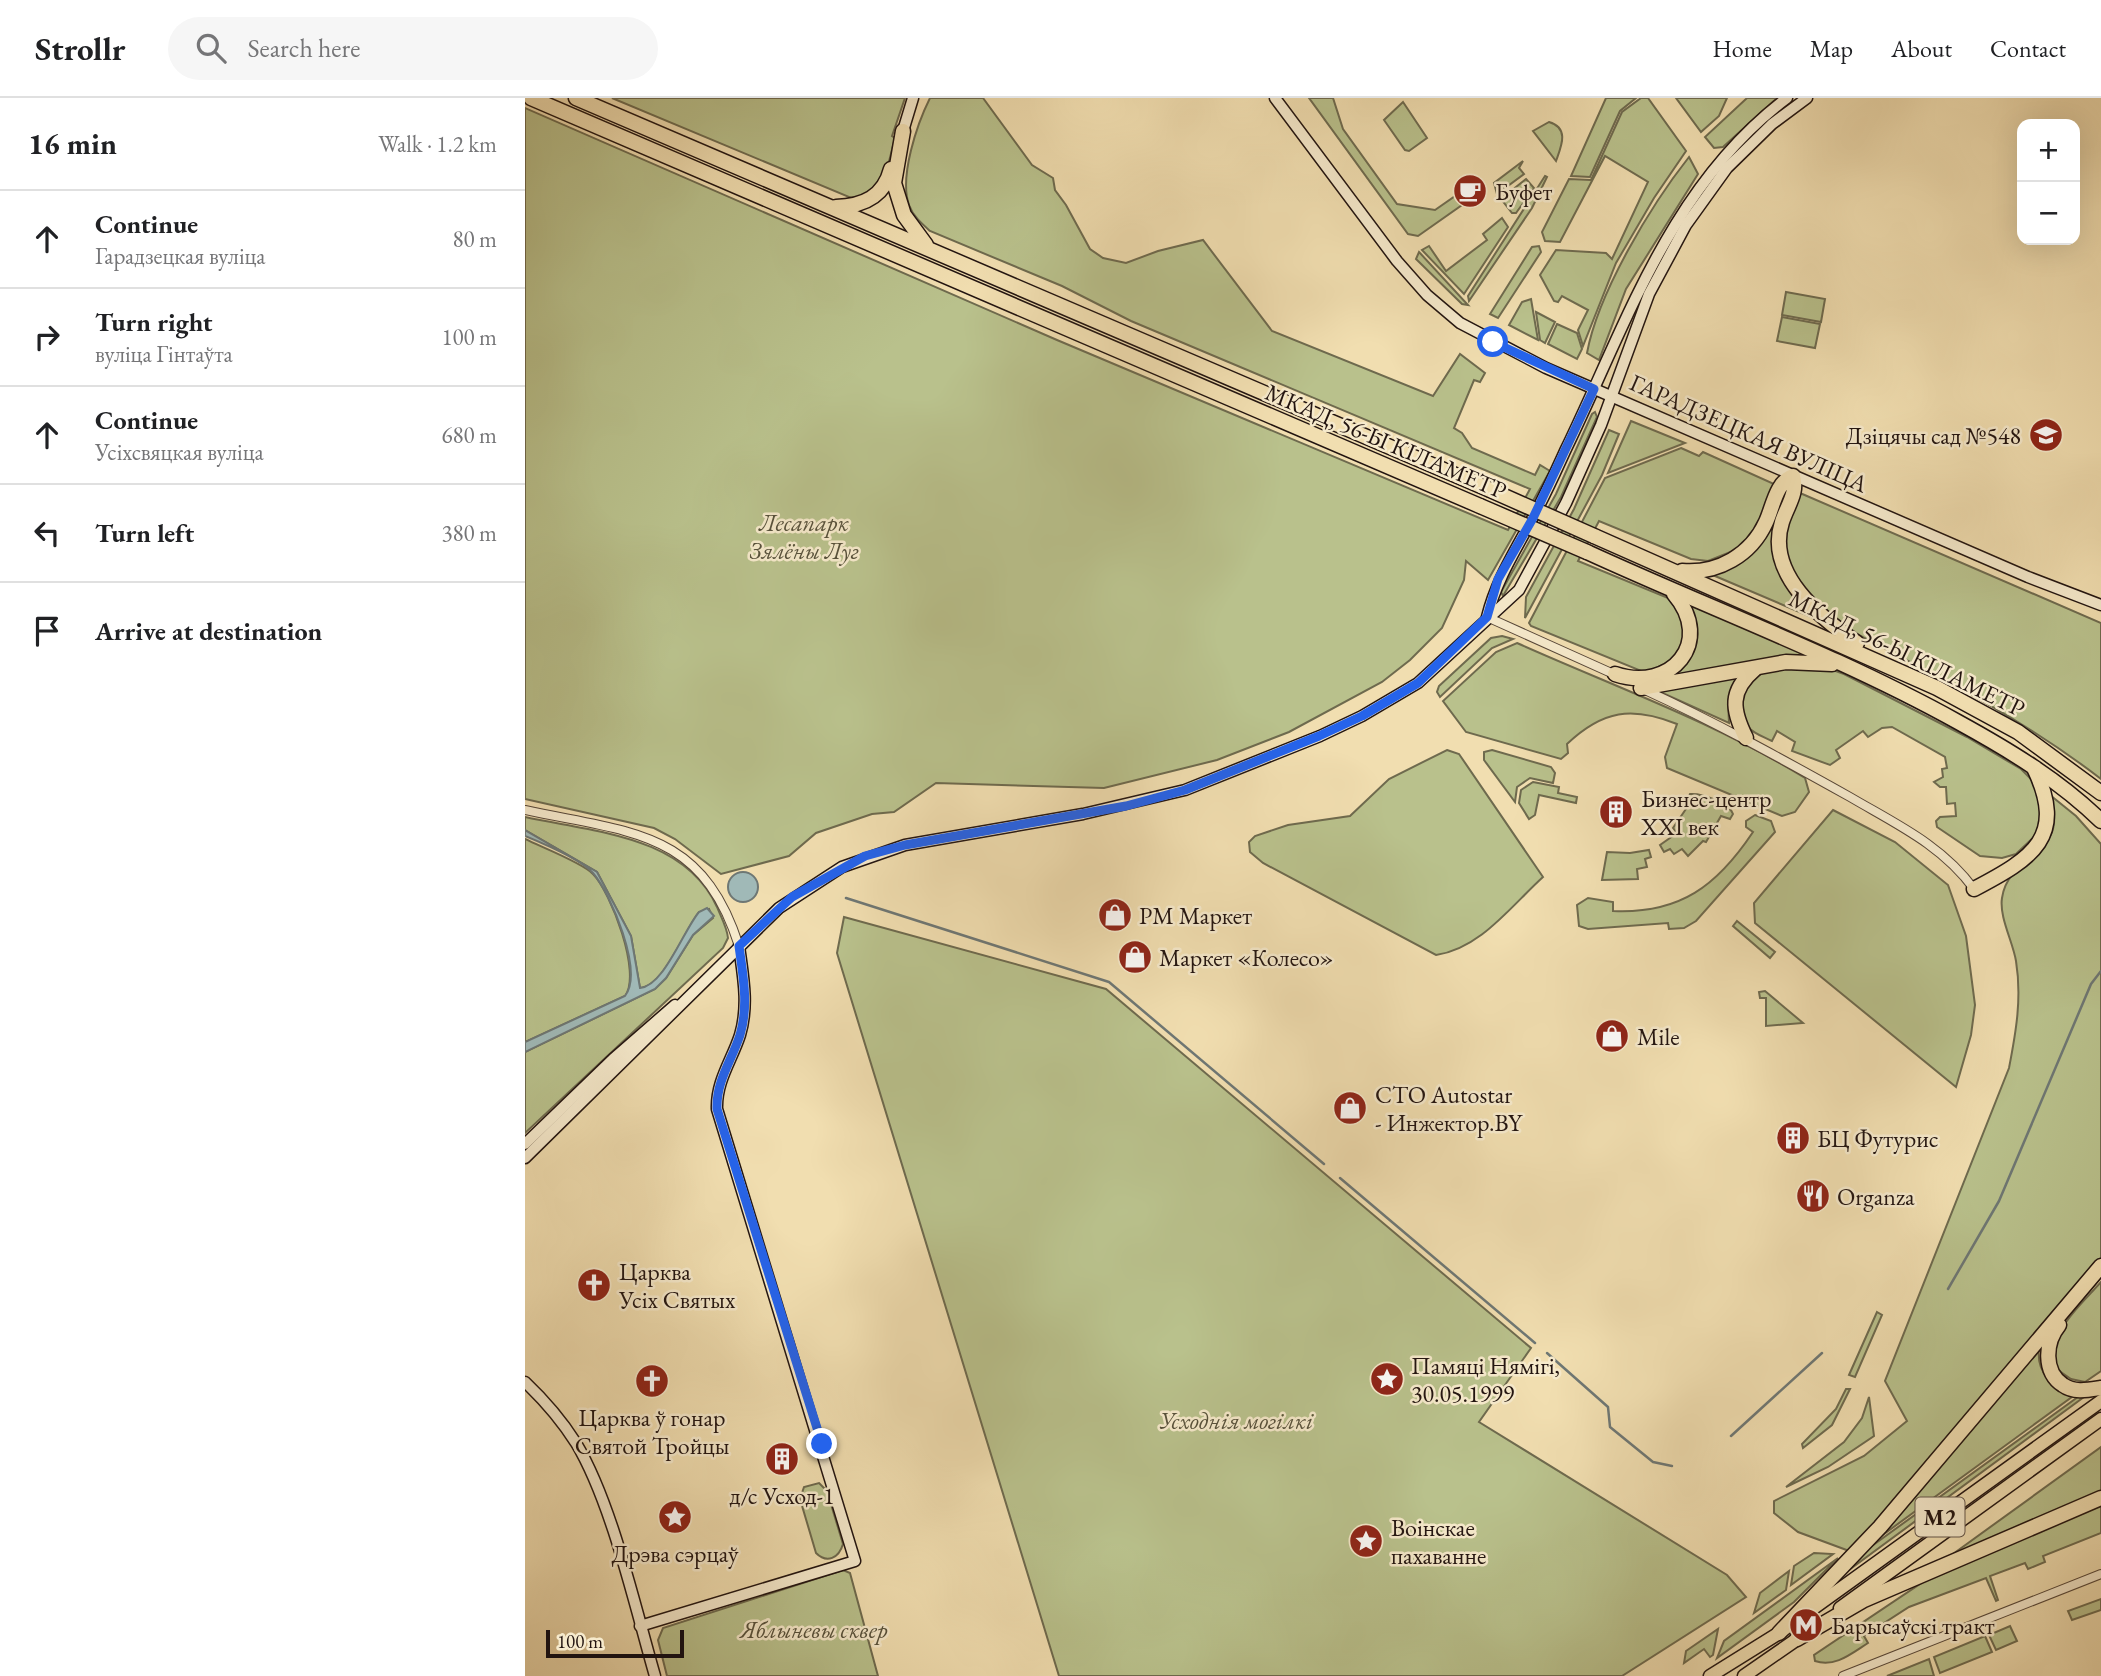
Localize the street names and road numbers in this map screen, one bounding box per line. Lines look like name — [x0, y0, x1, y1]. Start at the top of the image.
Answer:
street label: ГАРАДЗЕЦКАЯ ВУЛІЦА — [1625, 367, 1873, 500]
street label: МКАД, 56-Ы КІЛАМЕТР — [1261, 376, 1511, 506]
street label: МКАД, 56-Ы КІЛАМЕТР — [1784, 582, 2030, 724]
road number: М2 — [1915, 1498, 1965, 1536]

